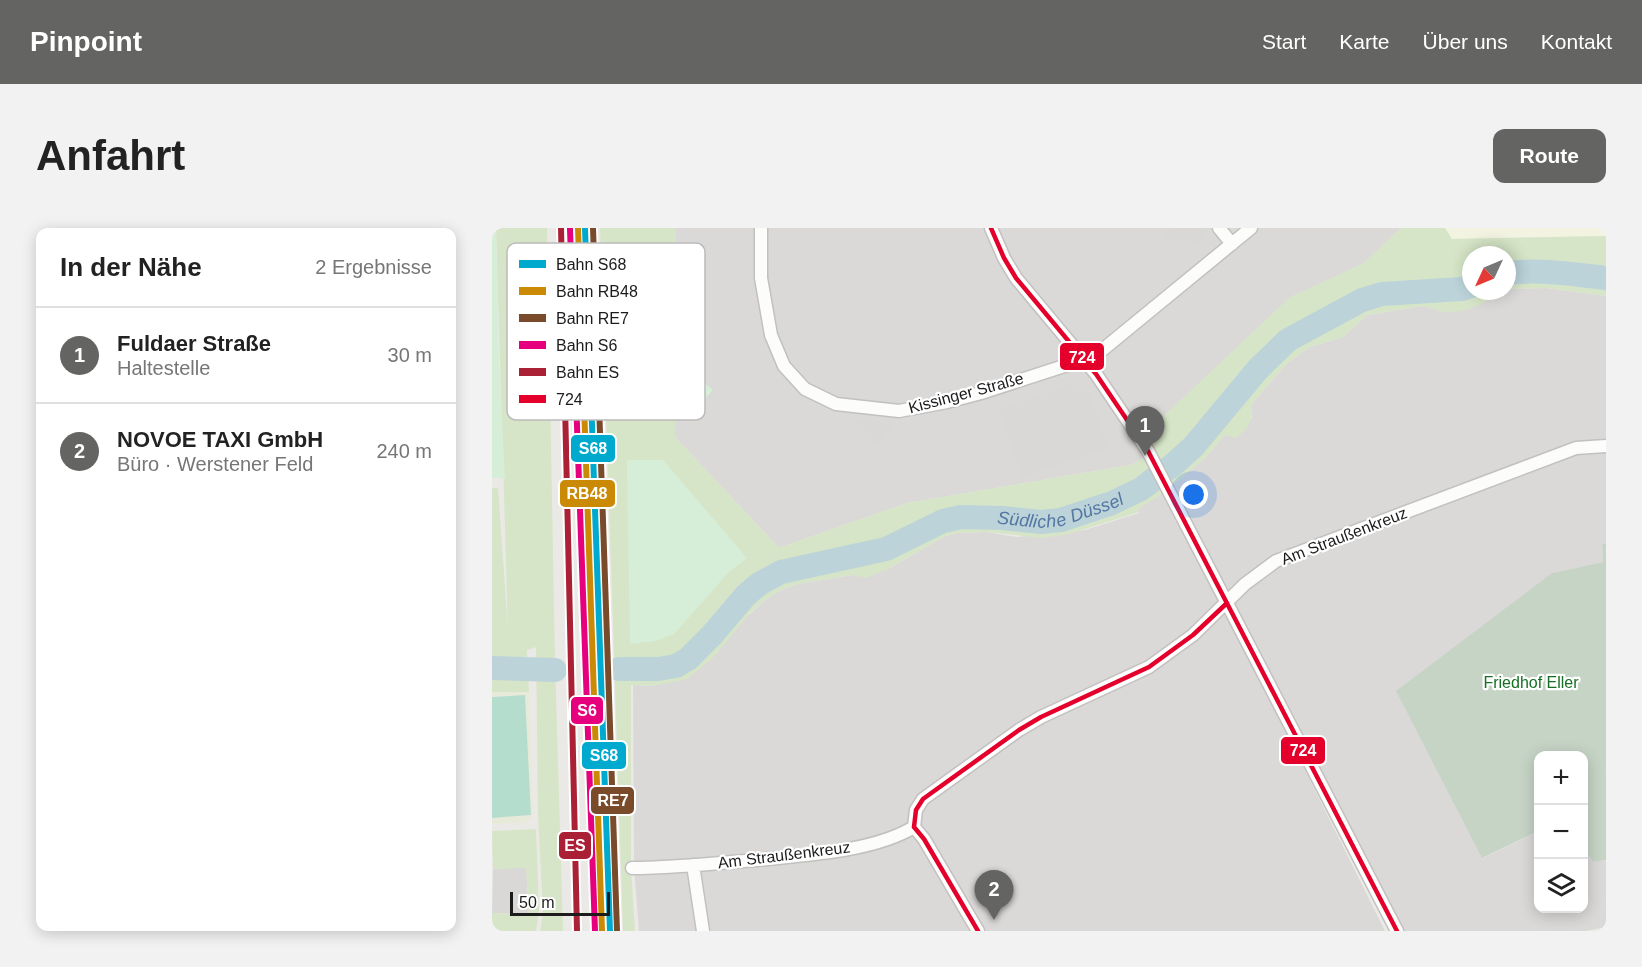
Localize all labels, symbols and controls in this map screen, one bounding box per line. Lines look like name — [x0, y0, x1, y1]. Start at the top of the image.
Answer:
text: Pinpoint — [30, 26, 142, 57]
text: Start — [1262, 30, 1306, 53]
text: Karte — [1339, 30, 1390, 53]
text: Über uns — [1423, 30, 1508, 53]
text: Kontakt — [1541, 30, 1612, 53]
button: Route — [1493, 129, 1606, 183]
text: Anfahrt — [36, 132, 185, 179]
legend — [507, 243, 705, 420]
north arrow — [1462, 246, 1516, 300]
text: In der Nähe — [60, 252, 202, 282]
text: 2 Ergebnisse — [315, 256, 432, 278]
text: Bahn S68 — [556, 256, 626, 273]
text: Bahn RB48 — [556, 283, 638, 300]
text: Bahn RE7 — [556, 310, 629, 327]
text: Fuldaer Straße — [117, 331, 271, 356]
text: Bahn S6 — [556, 337, 617, 354]
line badge: 724 — [1059, 342, 1105, 371]
text: 1 — [74, 344, 85, 366]
text: 30 m — [388, 344, 432, 366]
text: 724 — [1069, 349, 1095, 366]
text: Haltestelle — [117, 357, 210, 379]
text: Bahn ES — [556, 364, 619, 381]
street label: Kissinger Straße — [907, 369, 1025, 417]
text: 724 — [556, 391, 583, 408]
pin: 1 — [1126, 406, 1164, 456]
text: NOVOE TAXI GmbH — [117, 427, 323, 452]
line badge: S68 — [570, 434, 616, 463]
text: 2 — [74, 440, 85, 462]
text: 240 m — [376, 440, 432, 462]
text: S68 — [579, 440, 607, 457]
text: Büro · Werstener Feld — [117, 453, 313, 475]
line badge: RB48 — [559, 479, 616, 508]
your location — [1179, 480, 1208, 509]
text: RB48 — [567, 485, 608, 502]
water label: Südliche Düssel — [996, 489, 1127, 532]
street label: Am Straußenkreuz — [1279, 504, 1409, 568]
park label: Friedhof Eller — [1483, 674, 1579, 691]
line badge: S6 — [570, 696, 604, 725]
text: S6 — [577, 702, 597, 719]
line badge: 724 — [1280, 736, 1326, 765]
line badge: S68 — [581, 741, 627, 770]
text: 724 — [1290, 742, 1316, 759]
text: S68 — [590, 747, 618, 764]
map controls — [1534, 751, 1588, 913]
button: + — [1534, 751, 1588, 805]
line badge: RE7 — [590, 786, 635, 815]
text: RE7 — [597, 792, 629, 809]
button: − — [1534, 805, 1588, 859]
line badge: ES — [558, 831, 592, 860]
text: ES — [564, 837, 586, 854]
street label: Am Straußenkreuz — [717, 838, 851, 872]
button: layers — [1534, 859, 1588, 913]
pin: 2 — [974, 870, 1014, 920]
scale bar — [510, 889, 610, 916]
text: 50 m — [519, 894, 555, 911]

